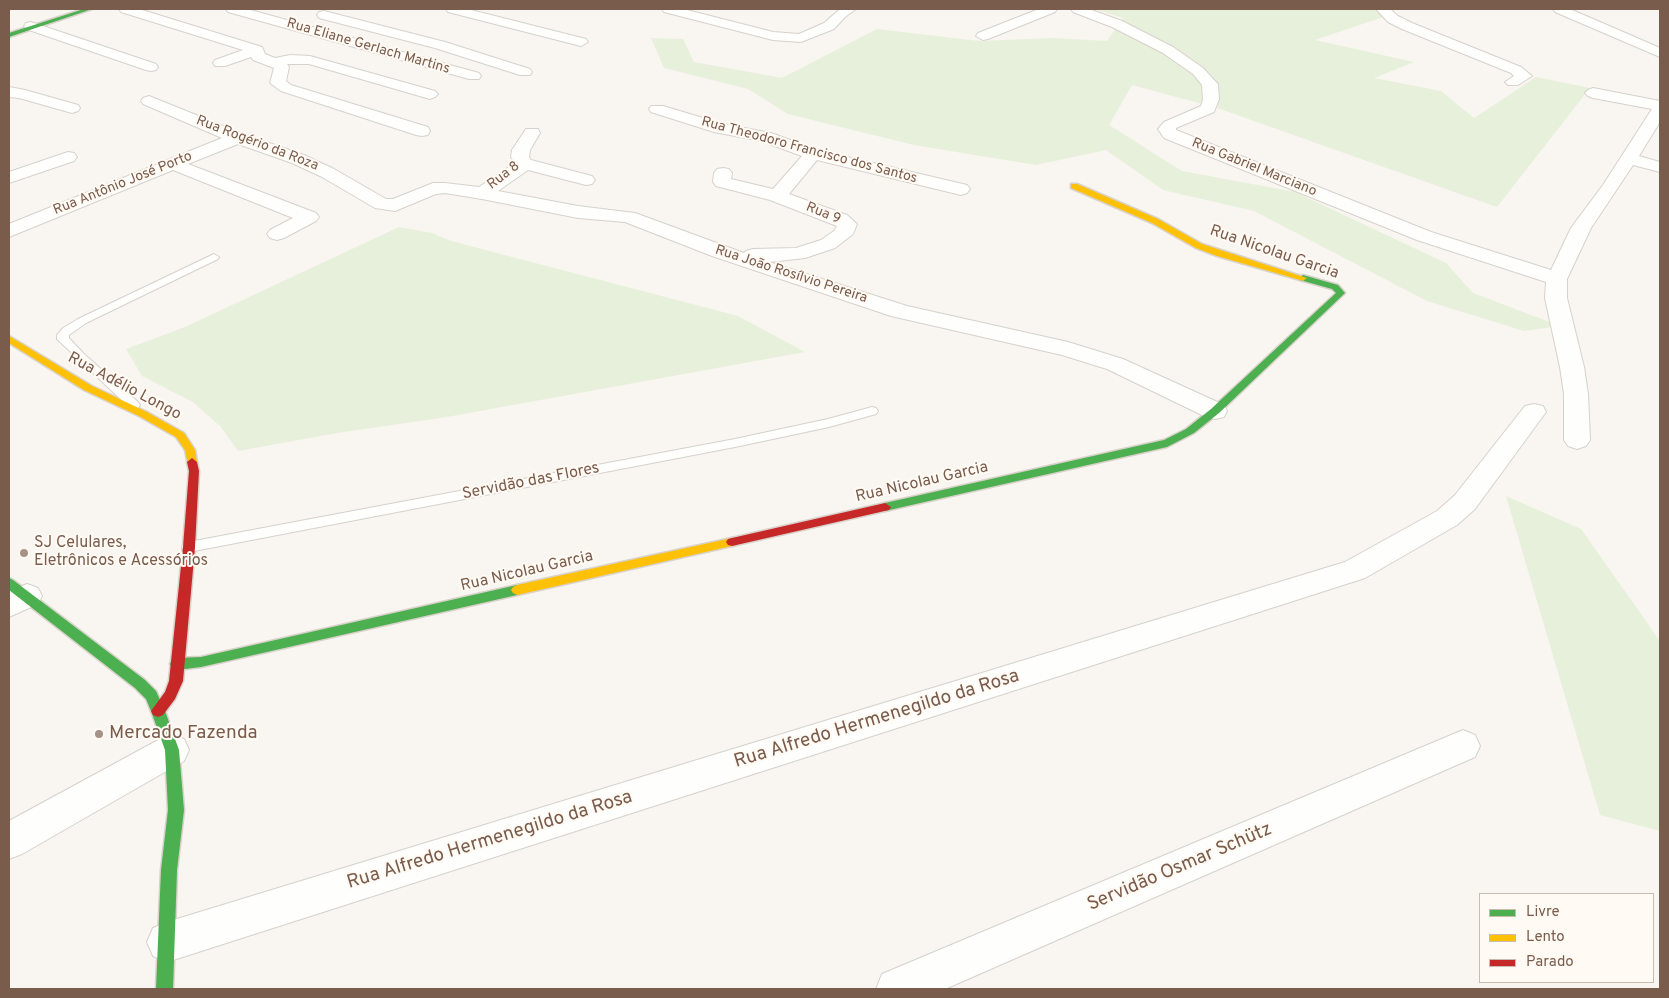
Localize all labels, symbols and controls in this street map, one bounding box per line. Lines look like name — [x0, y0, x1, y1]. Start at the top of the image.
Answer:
street label: Rua Eliane Gerlach Martins — [284, 16, 452, 78]
street label: Rua Rogério da Roza — [193, 113, 321, 175]
street label: Rua Theodoro Francisco dos Santos — [699, 114, 919, 188]
street label: Rua Gabriel Marciano — [1189, 135, 1319, 201]
street label: Rua Antônio José Porto — [51, 148, 195, 220]
street label: Rua 8 — [484, 158, 524, 194]
street label: Rua 9 — [803, 199, 843, 229]
street label: Rua Nicolau Garcia — [1207, 222, 1341, 284]
street label: Rua João Rosílvio Pereira — [713, 242, 869, 308]
street label: Rua Adélio Longo — [64, 349, 184, 425]
street label: Rua Nicolau Garcia — [854, 458, 990, 508]
street label: Servidão das Flores — [461, 459, 601, 505]
place label: SJ Celulares, Eletrônicos e Acessórios — [34, 534, 208, 572]
marker: SJ Celulares, Eletrônicos e Acessórios — [18, 547, 30, 559]
street label: Rua Nicolau Garcia — [459, 547, 595, 597]
street label: Rua Alfredo Hermenegildo da Rosa — [732, 666, 1022, 774]
place label: Mercado Fazenda — [109, 723, 258, 745]
marker: Mercado Fazenda — [93, 728, 105, 740]
street label: Rua Alfredo Hermenegildo da Rosa — [345, 787, 635, 895]
street label: Servidão Osmar Schütz — [1084, 819, 1276, 917]
legend — [1479, 893, 1654, 983]
text: Livre — [1526, 903, 1560, 922]
text: Lento — [1526, 928, 1565, 947]
text: Parado — [1526, 953, 1574, 972]

